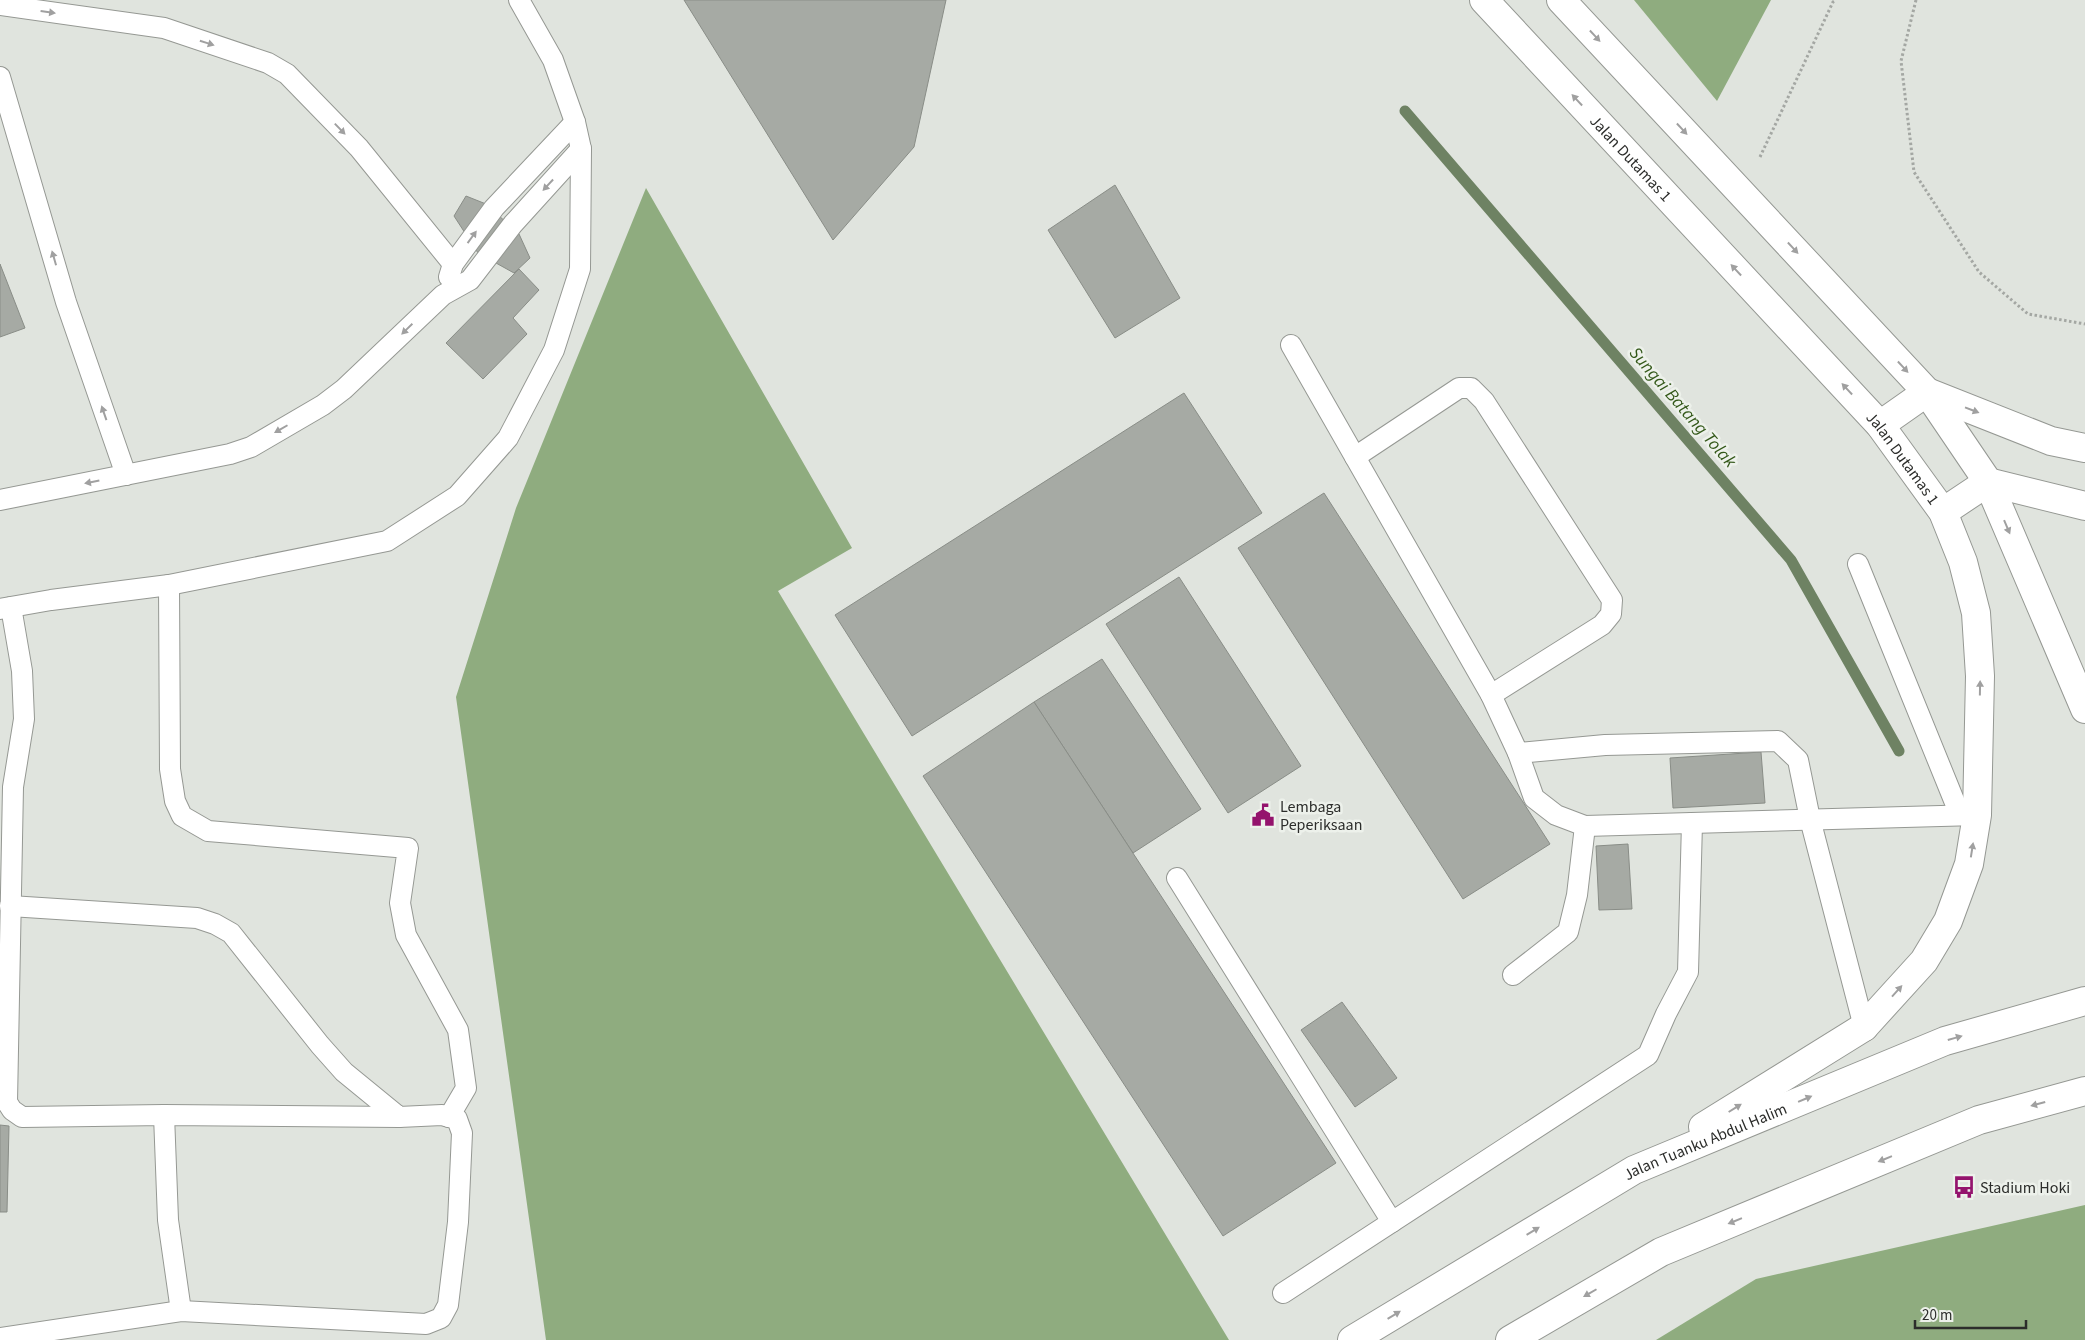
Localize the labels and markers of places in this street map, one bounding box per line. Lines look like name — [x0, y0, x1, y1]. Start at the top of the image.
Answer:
place label: Lembaga Peperiksaan — [1280, 796, 1362, 836]
public building icon: Lembaga Peperiksaan — [1250, 802, 1276, 828]
bus stop icon: Stadium Hoki — [1951, 1174, 1977, 1200]
place label: Stadium Hoki — [1980, 1177, 2070, 1199]

